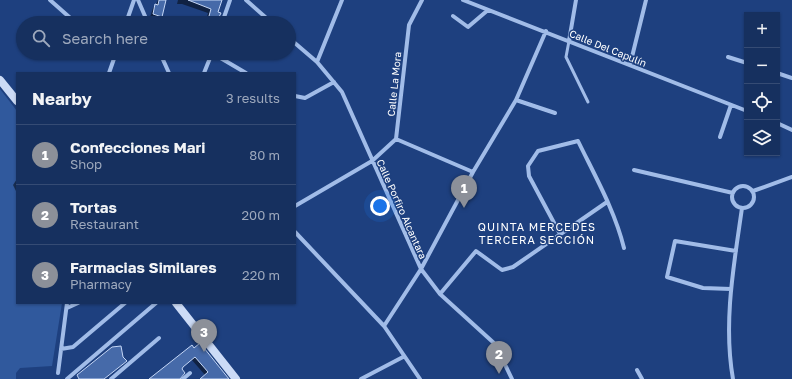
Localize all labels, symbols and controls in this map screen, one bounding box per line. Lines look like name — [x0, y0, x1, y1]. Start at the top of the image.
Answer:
map controls — [744, 12, 780, 156]
button: + — [744, 12, 780, 48]
search box — [16, 16, 296, 60]
icon: search — [30, 27, 52, 49]
street label: Calle Del Capulín — [568, 27, 648, 69]
text: Search here — [62, 29, 148, 47]
button: − — [744, 48, 780, 84]
street label: Calle La Mora — [385, 51, 403, 117]
button: locate — [744, 84, 780, 120]
text: Nearby — [32, 88, 92, 109]
text: 3 results — [226, 90, 280, 106]
button: layers — [744, 120, 780, 156]
text: Confecciones Mari — [70, 138, 205, 156]
text: 1 — [42, 147, 48, 163]
text: 80 m — [249, 147, 280, 163]
text: Shop — [70, 156, 102, 172]
street label: Calle Porfiro Alcantara — [375, 157, 429, 261]
pin: 1 — [451, 175, 477, 208]
your location — [370, 196, 390, 216]
text: Tortas — [70, 198, 117, 216]
text: 2 — [41, 207, 49, 223]
text: 200 m — [242, 207, 280, 223]
text: Restaurant — [70, 216, 139, 232]
district label: QUINTA MERCEDES TERCERA SECCIÓN — [478, 220, 596, 246]
text: Farmacias Similares — [70, 258, 217, 276]
text: 3 — [41, 267, 49, 283]
text: 220 m — [242, 267, 280, 283]
text: Pharmacy — [70, 276, 132, 292]
pin: 3 — [191, 319, 217, 352]
pin: 2 — [486, 341, 512, 374]

